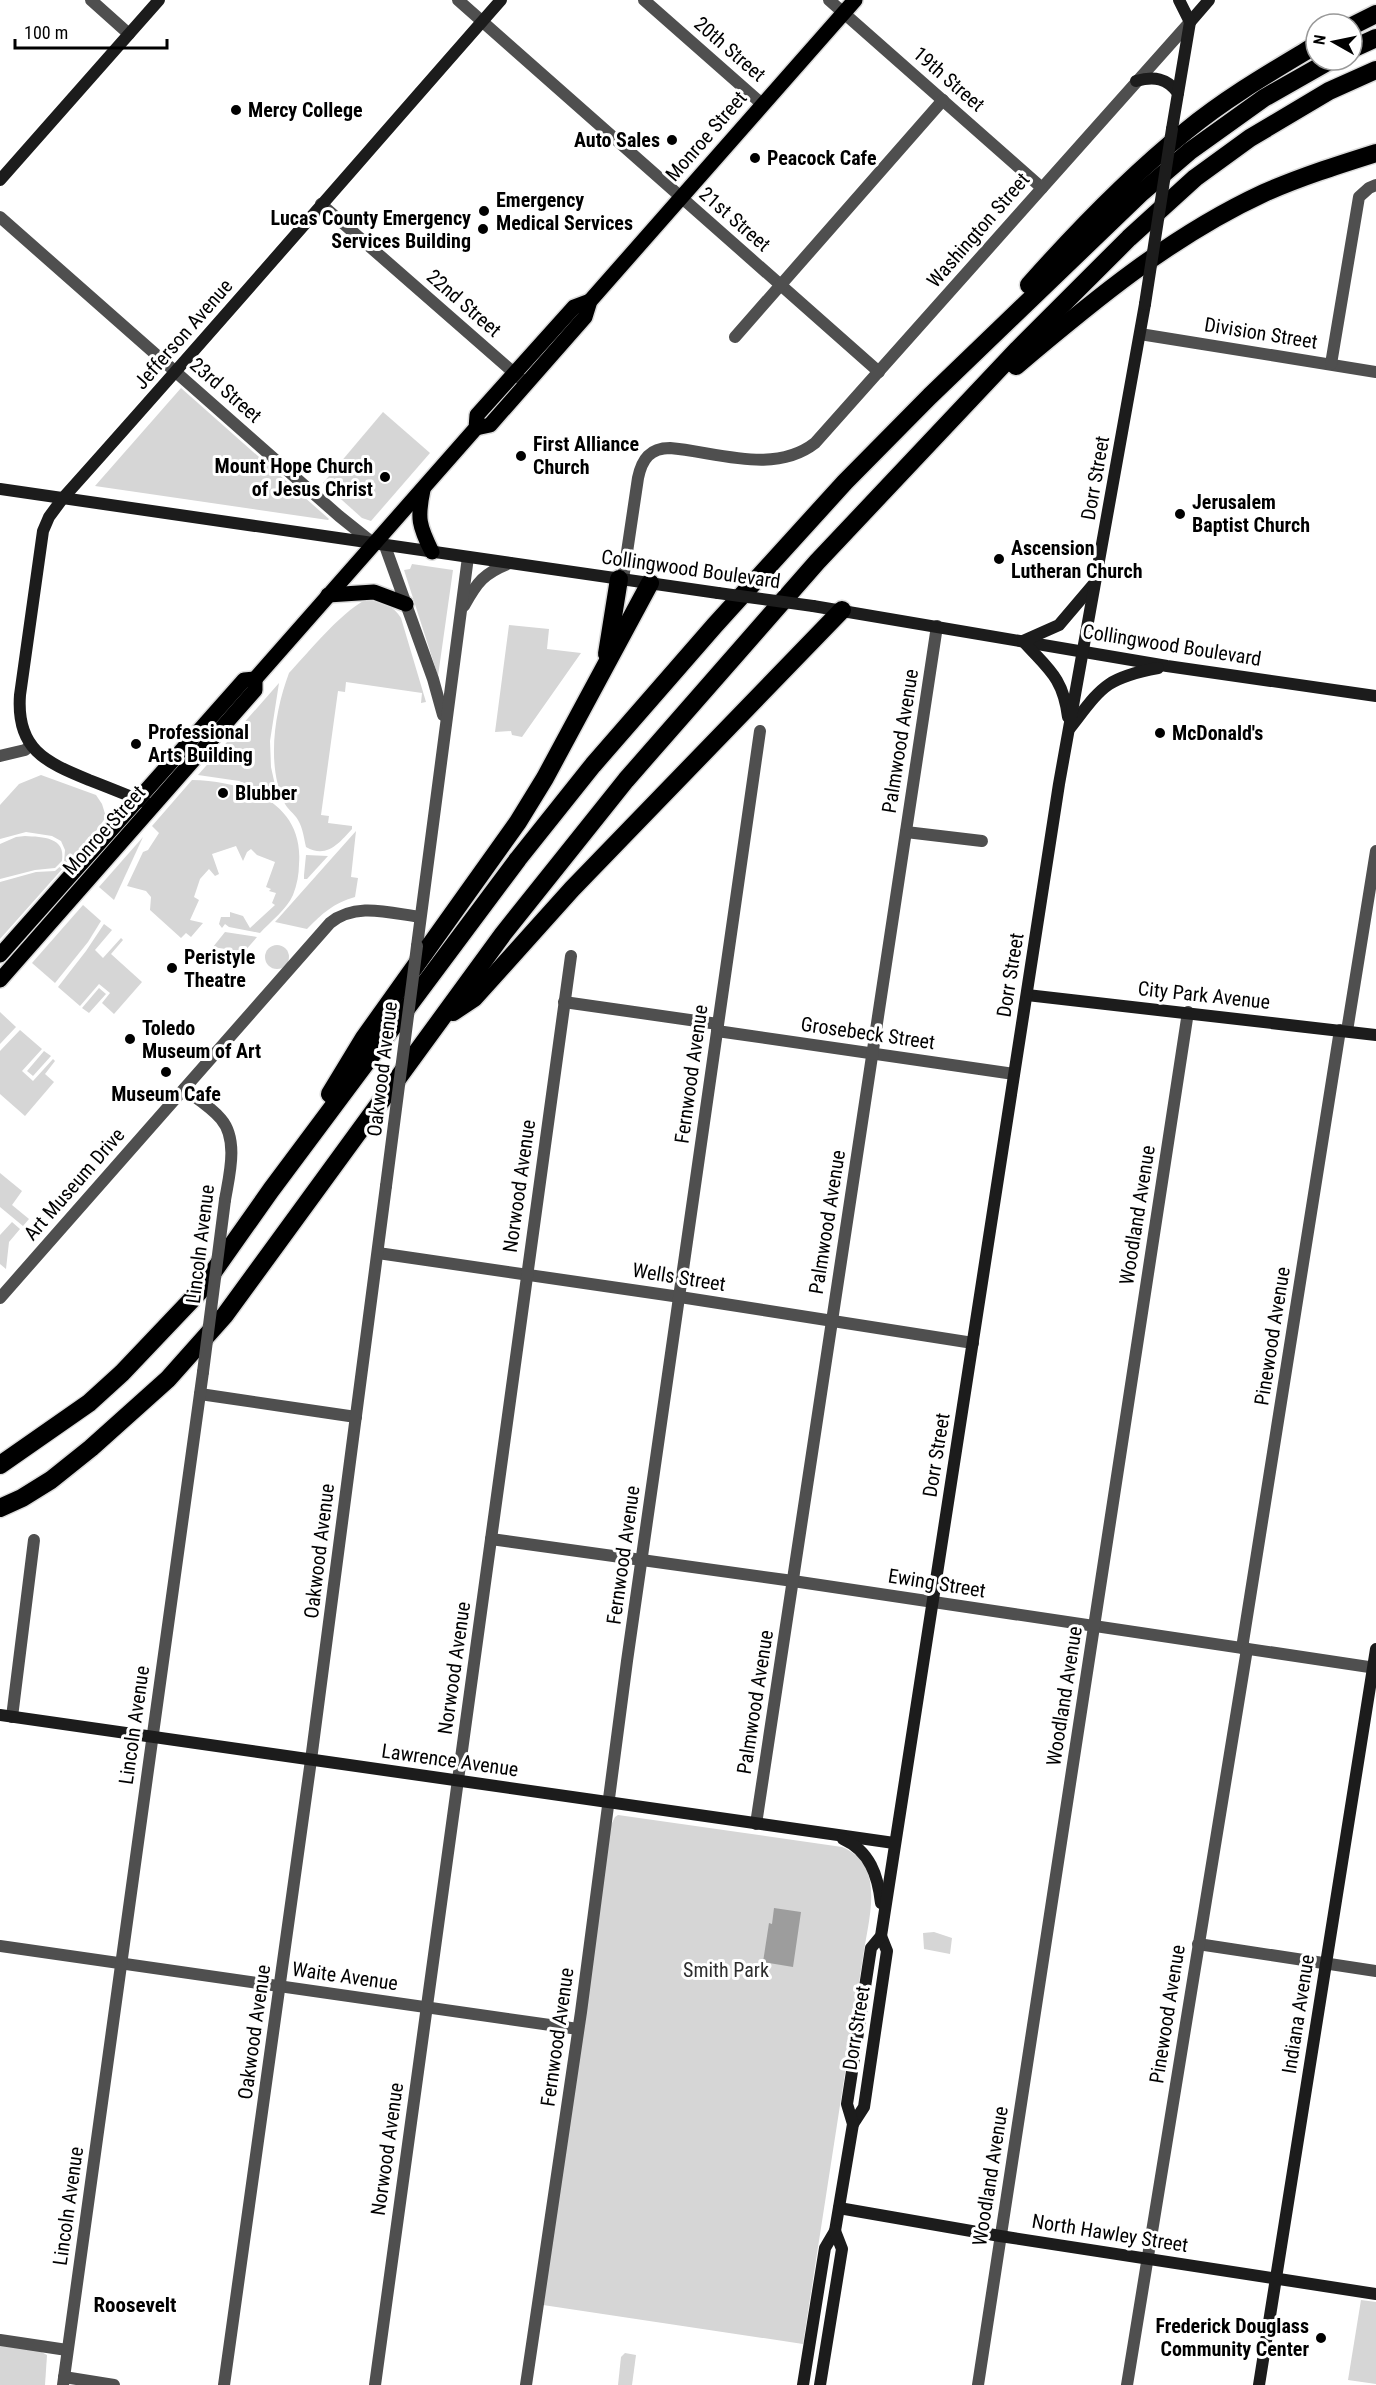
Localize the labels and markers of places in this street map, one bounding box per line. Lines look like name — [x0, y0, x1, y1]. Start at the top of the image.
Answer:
place label: Mercy College — [248, 98, 363, 122]
marker: Mercy College — [229, 103, 243, 117]
place label: Auto Sales — [574, 128, 660, 152]
marker: Auto Sales — [665, 133, 679, 147]
place label: Peacock Cafe — [767, 146, 876, 170]
marker: Peacock Cafe — [748, 151, 762, 165]
place label: Emergency Medical Services — [496, 188, 633, 235]
marker: Emergency Medical Services — [477, 204, 491, 218]
place label: Lucas County Emergency Services Building — [271, 206, 471, 253]
marker: Lucas County Emergency Services Building — [476, 222, 490, 236]
place label: First Alliance Church — [533, 432, 639, 479]
marker: First Alliance Church — [514, 449, 528, 463]
place label: Mount Hope Church of Jesus Christ — [215, 454, 373, 501]
marker: Mount Hope Church of Jesus Christ — [378, 470, 392, 484]
place label: Jerusalem Baptist Church — [1192, 490, 1310, 537]
marker: Jerusalem Baptist Church — [1173, 507, 1187, 521]
place label: Ascension Lutheran Church — [1011, 536, 1143, 583]
marker: Ascension Lutheran Church — [992, 552, 1006, 566]
place label: Professional Arts Building — [148, 720, 253, 767]
place label: McDonald's — [1172, 721, 1263, 745]
marker: McDonald's — [1153, 726, 1167, 740]
marker: Professional Arts Building — [129, 737, 143, 751]
place label: Blubber — [235, 781, 297, 805]
marker: Blubber — [216, 786, 230, 800]
place label: Peristyle Theatre — [184, 945, 255, 992]
marker: Peristyle Theatre — [165, 961, 179, 975]
place label: Toledo Museum of Art — [142, 1016, 261, 1063]
marker: Toledo Museum of Art — [123, 1032, 137, 1046]
marker: Museum Cafe — [159, 1065, 173, 1079]
place label: Museum Cafe — [111, 1082, 221, 1106]
place label: Frederick Douglass Community Center — [1155, 2314, 1309, 2361]
marker: Frederick Douglass Community Center — [1314, 2331, 1328, 2345]

